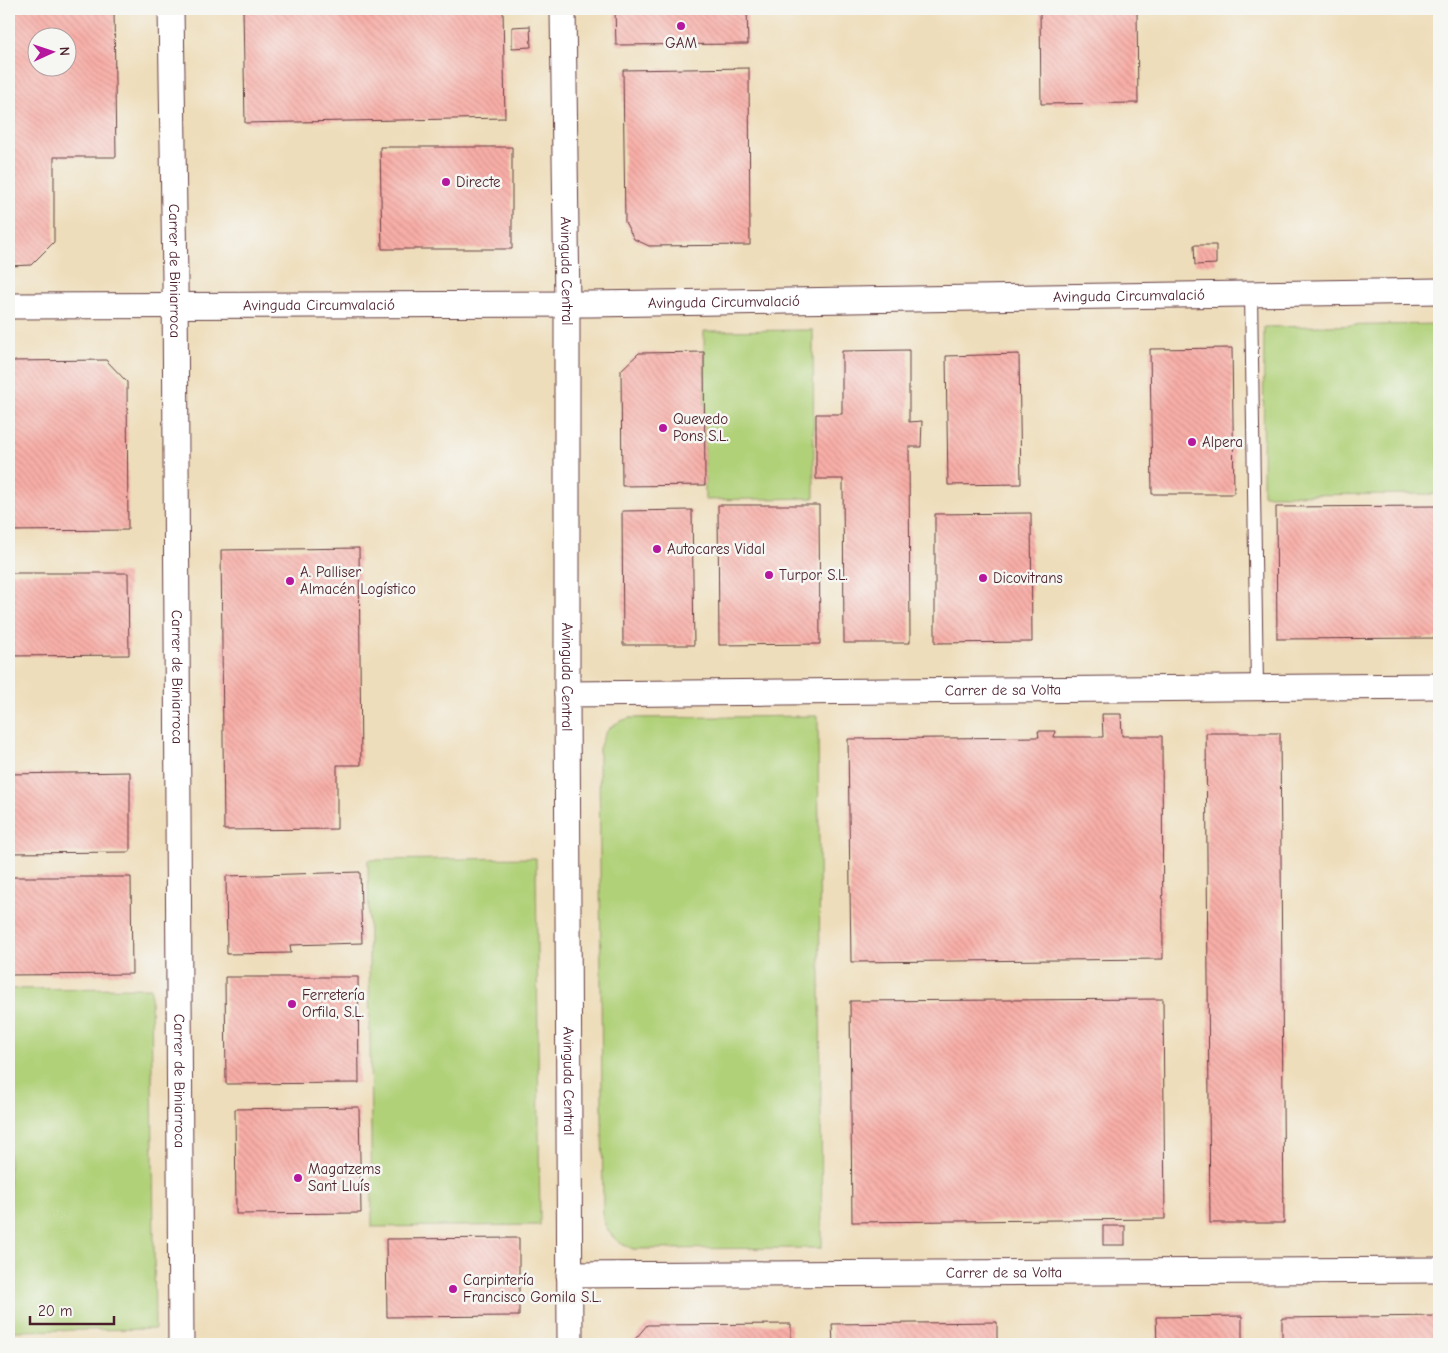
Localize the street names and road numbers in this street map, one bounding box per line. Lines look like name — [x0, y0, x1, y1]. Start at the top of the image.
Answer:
street label: Carrer de Biniarroca — [165, 204, 184, 338]
street label: Avinguda Central — [557, 216, 576, 326]
street label: Avinguda Circumvalació — [1053, 286, 1205, 306]
street label: Avinguda Circumvalació — [648, 292, 800, 312]
street label: Avinguda Circumvalació — [243, 296, 395, 314]
street label: Carrer de Biniarroca — [168, 610, 187, 744]
street label: Avinguda Central — [558, 622, 576, 732]
street label: Carrer de sa Volta — [945, 680, 1061, 700]
street label: Carrer de Biniarroca — [170, 1014, 189, 1148]
street label: Avinguda Central — [560, 1026, 578, 1136]
street label: Carrer de sa Volta — [946, 1263, 1062, 1282]

